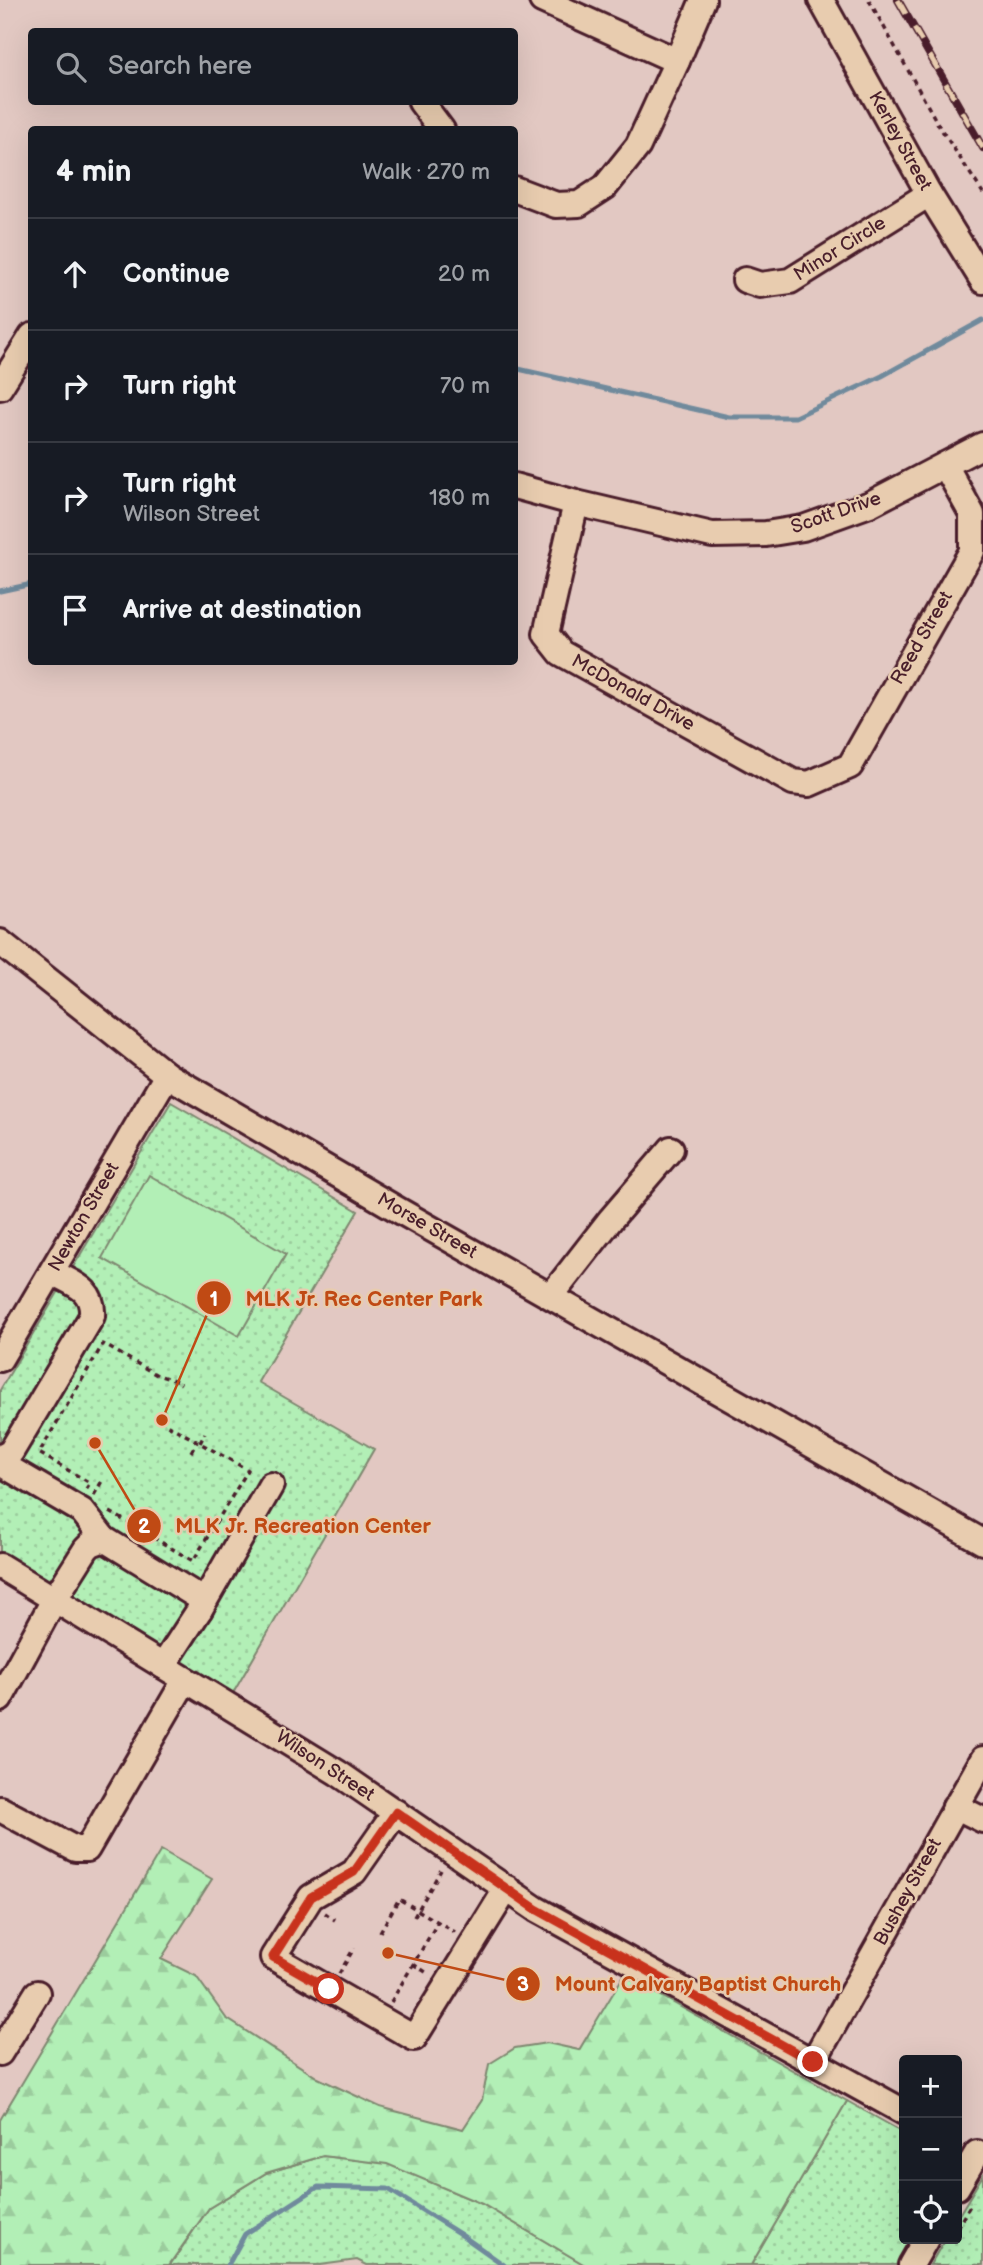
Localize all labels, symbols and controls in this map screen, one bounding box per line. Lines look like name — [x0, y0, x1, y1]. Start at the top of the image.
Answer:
search box — [28, 28, 518, 105]
icon: search — [52, 48, 90, 86]
text: Search here — [108, 51, 252, 82]
street label: Kerley Street — [863, 87, 937, 195]
text: 4 min — [56, 154, 131, 190]
text: Walk · 270 m — [362, 158, 490, 186]
street label: Minor Circle — [790, 212, 890, 286]
icon: ahead — [56, 255, 94, 293]
text: Continue — [123, 259, 230, 290]
text: 20 m — [438, 260, 490, 288]
icon: right — [56, 367, 94, 405]
text: Turn right — [123, 371, 236, 402]
text: 70 m — [440, 372, 490, 400]
text: Turn right — [123, 469, 236, 500]
icon: right — [56, 479, 94, 517]
text: 180 m — [429, 484, 490, 512]
street label: Scott Drive — [788, 487, 884, 539]
text: Wilson Street — [123, 500, 260, 528]
street label: Reed Street — [886, 587, 958, 689]
icon: arrive — [56, 591, 94, 629]
text: Arrive at destination — [123, 595, 362, 626]
street label: McDonald Drive — [567, 650, 699, 736]
street label: Newton Street — [44, 1158, 125, 1276]
street label: Morse Street — [373, 1188, 481, 1264]
callout: MLK Jr. Rec Center Park — [196, 1277, 496, 1319]
text: 1 — [210, 1287, 218, 1312]
text: MLK Jr. Rec Center Park — [245, 1287, 483, 1312]
callout: MLK Jr. Recreation Center — [127, 1505, 445, 1547]
text: 2 — [138, 1514, 151, 1539]
text: MLK Jr. Recreation Center — [175, 1514, 431, 1539]
street label: Wilson Street — [271, 1726, 379, 1806]
street label: Bushey Street — [869, 1834, 947, 1950]
callout: Mount Calvary Baptist Church — [505, 1963, 855, 2005]
text: 3 — [517, 1972, 529, 1997]
text: Mount Calvary Baptist Church — [555, 1972, 841, 1997]
route start — [313, 1973, 344, 2004]
route end — [797, 2046, 828, 2077]
map controls — [899, 2055, 962, 2244]
button: + — [899, 2055, 962, 2118]
button: − — [899, 2118, 962, 2181]
button: locate — [899, 2181, 962, 2244]

